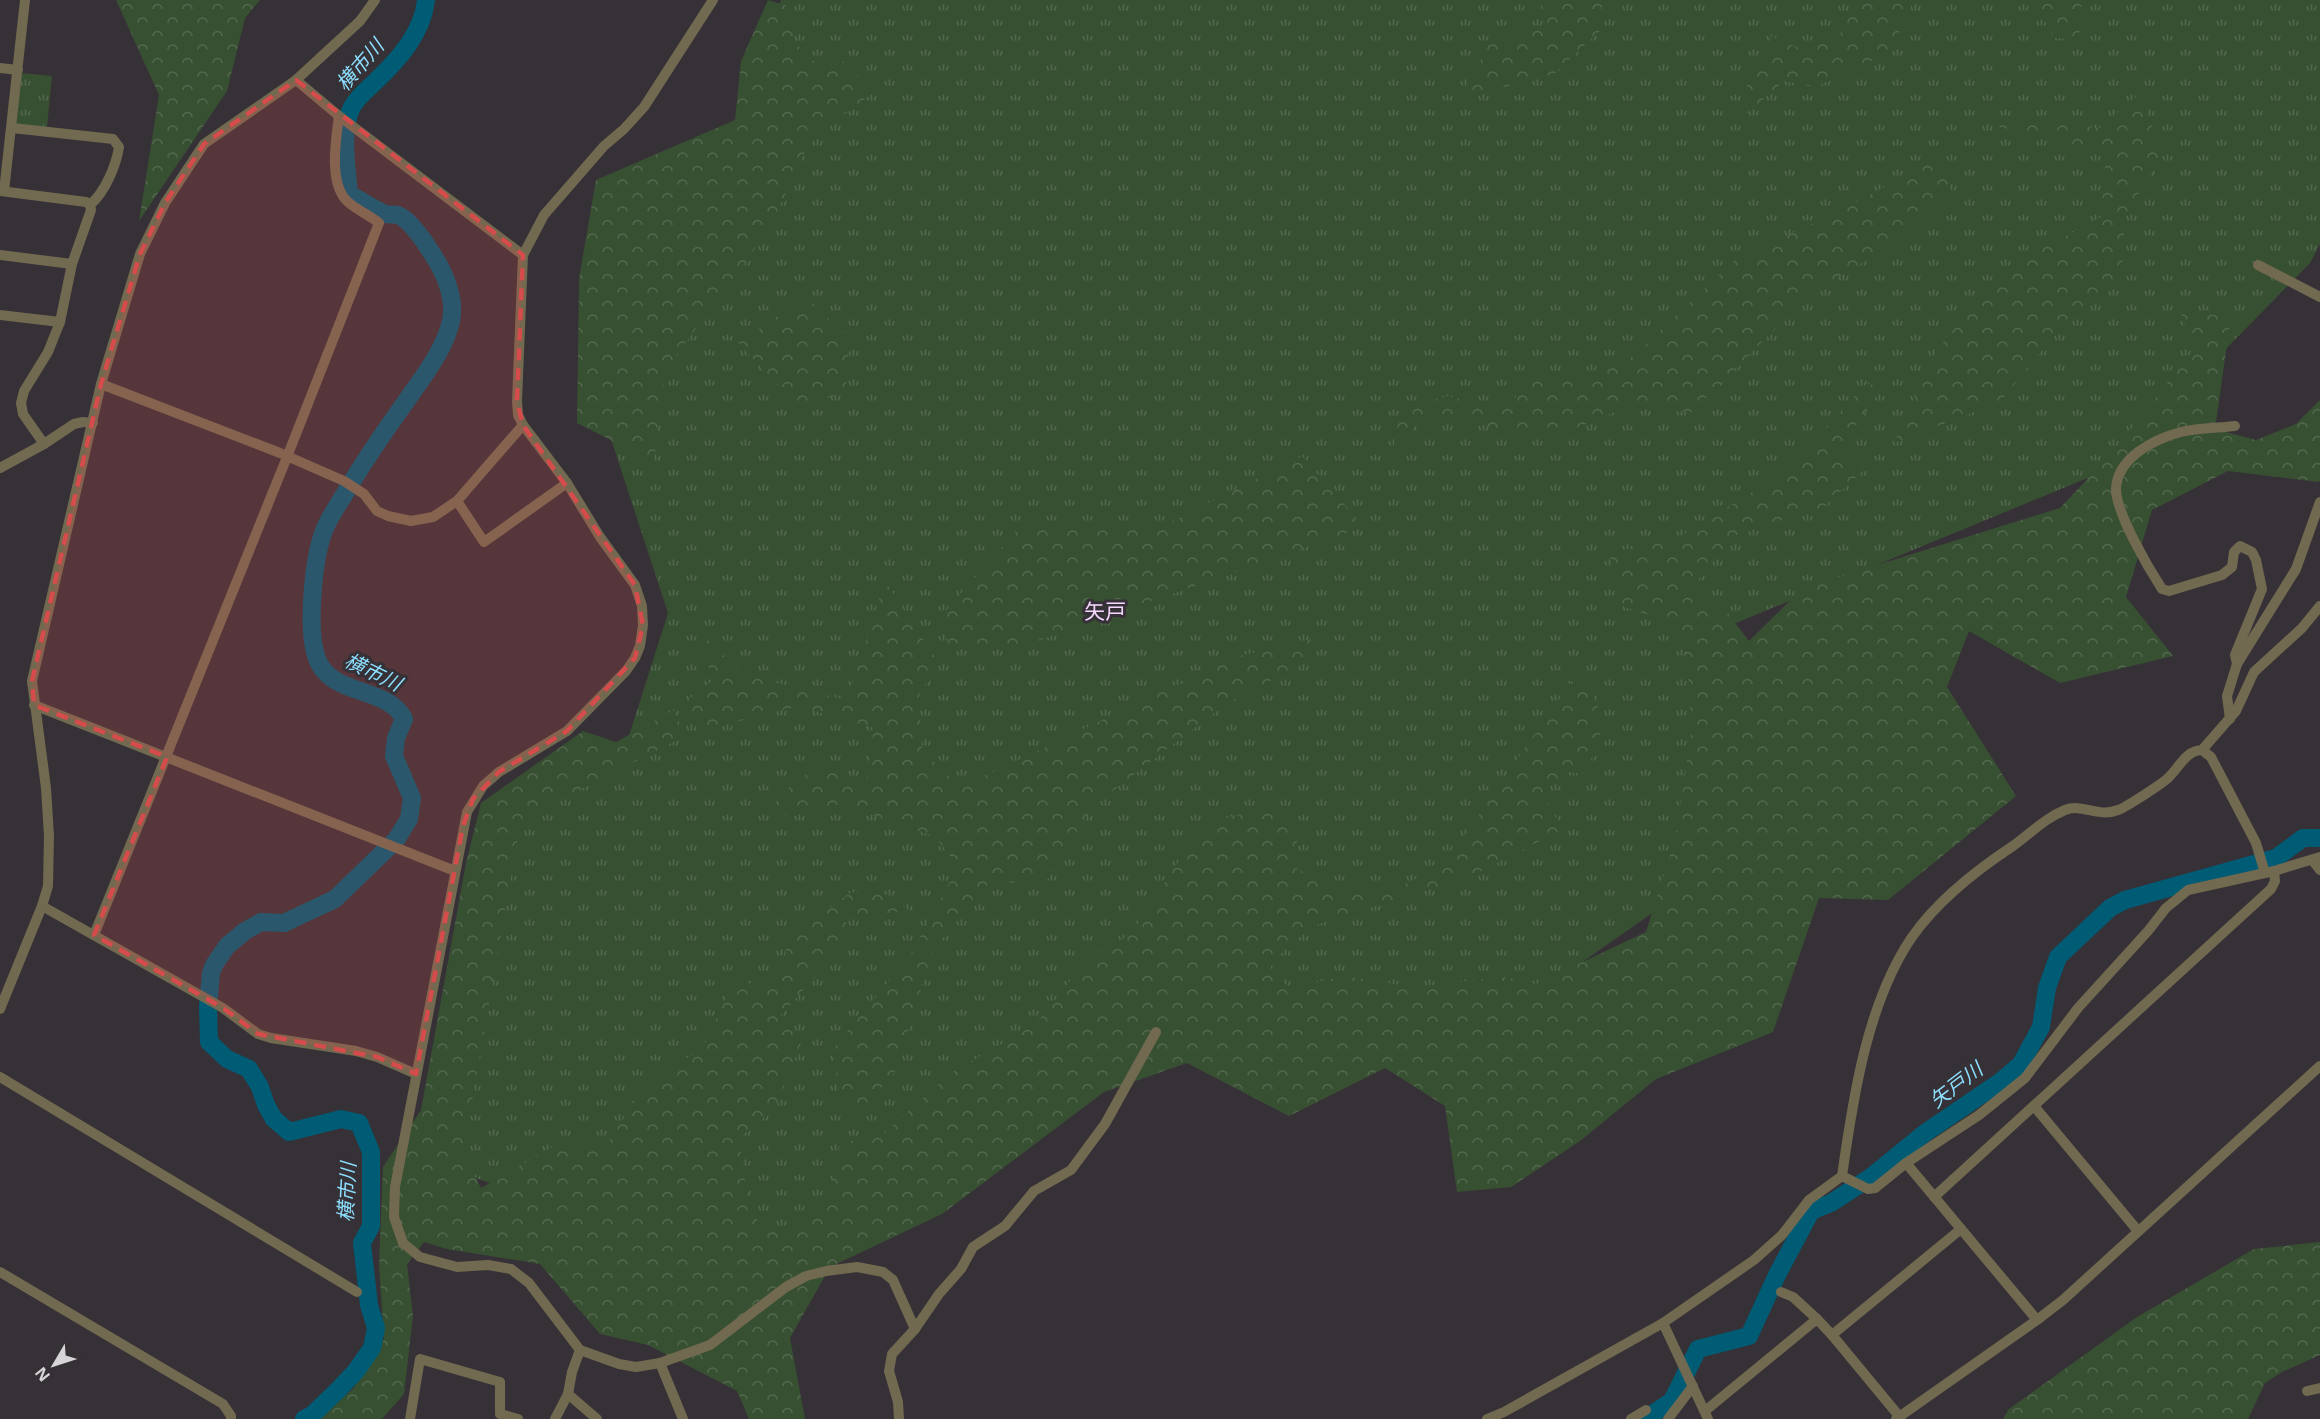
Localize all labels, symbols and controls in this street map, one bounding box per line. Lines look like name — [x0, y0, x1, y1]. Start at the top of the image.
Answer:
water label: 横市川 — [330, 32, 391, 96]
district label: 矢戸 — [1084, 597, 1126, 625]
water label: 横市川 — [340, 646, 408, 698]
water label: 矢戸川 — [1924, 1055, 1989, 1113]
water label: 横市川 — [331, 1159, 362, 1223]
north arrow — [24, 1335, 84, 1395]
text: N — [30, 1362, 55, 1386]

